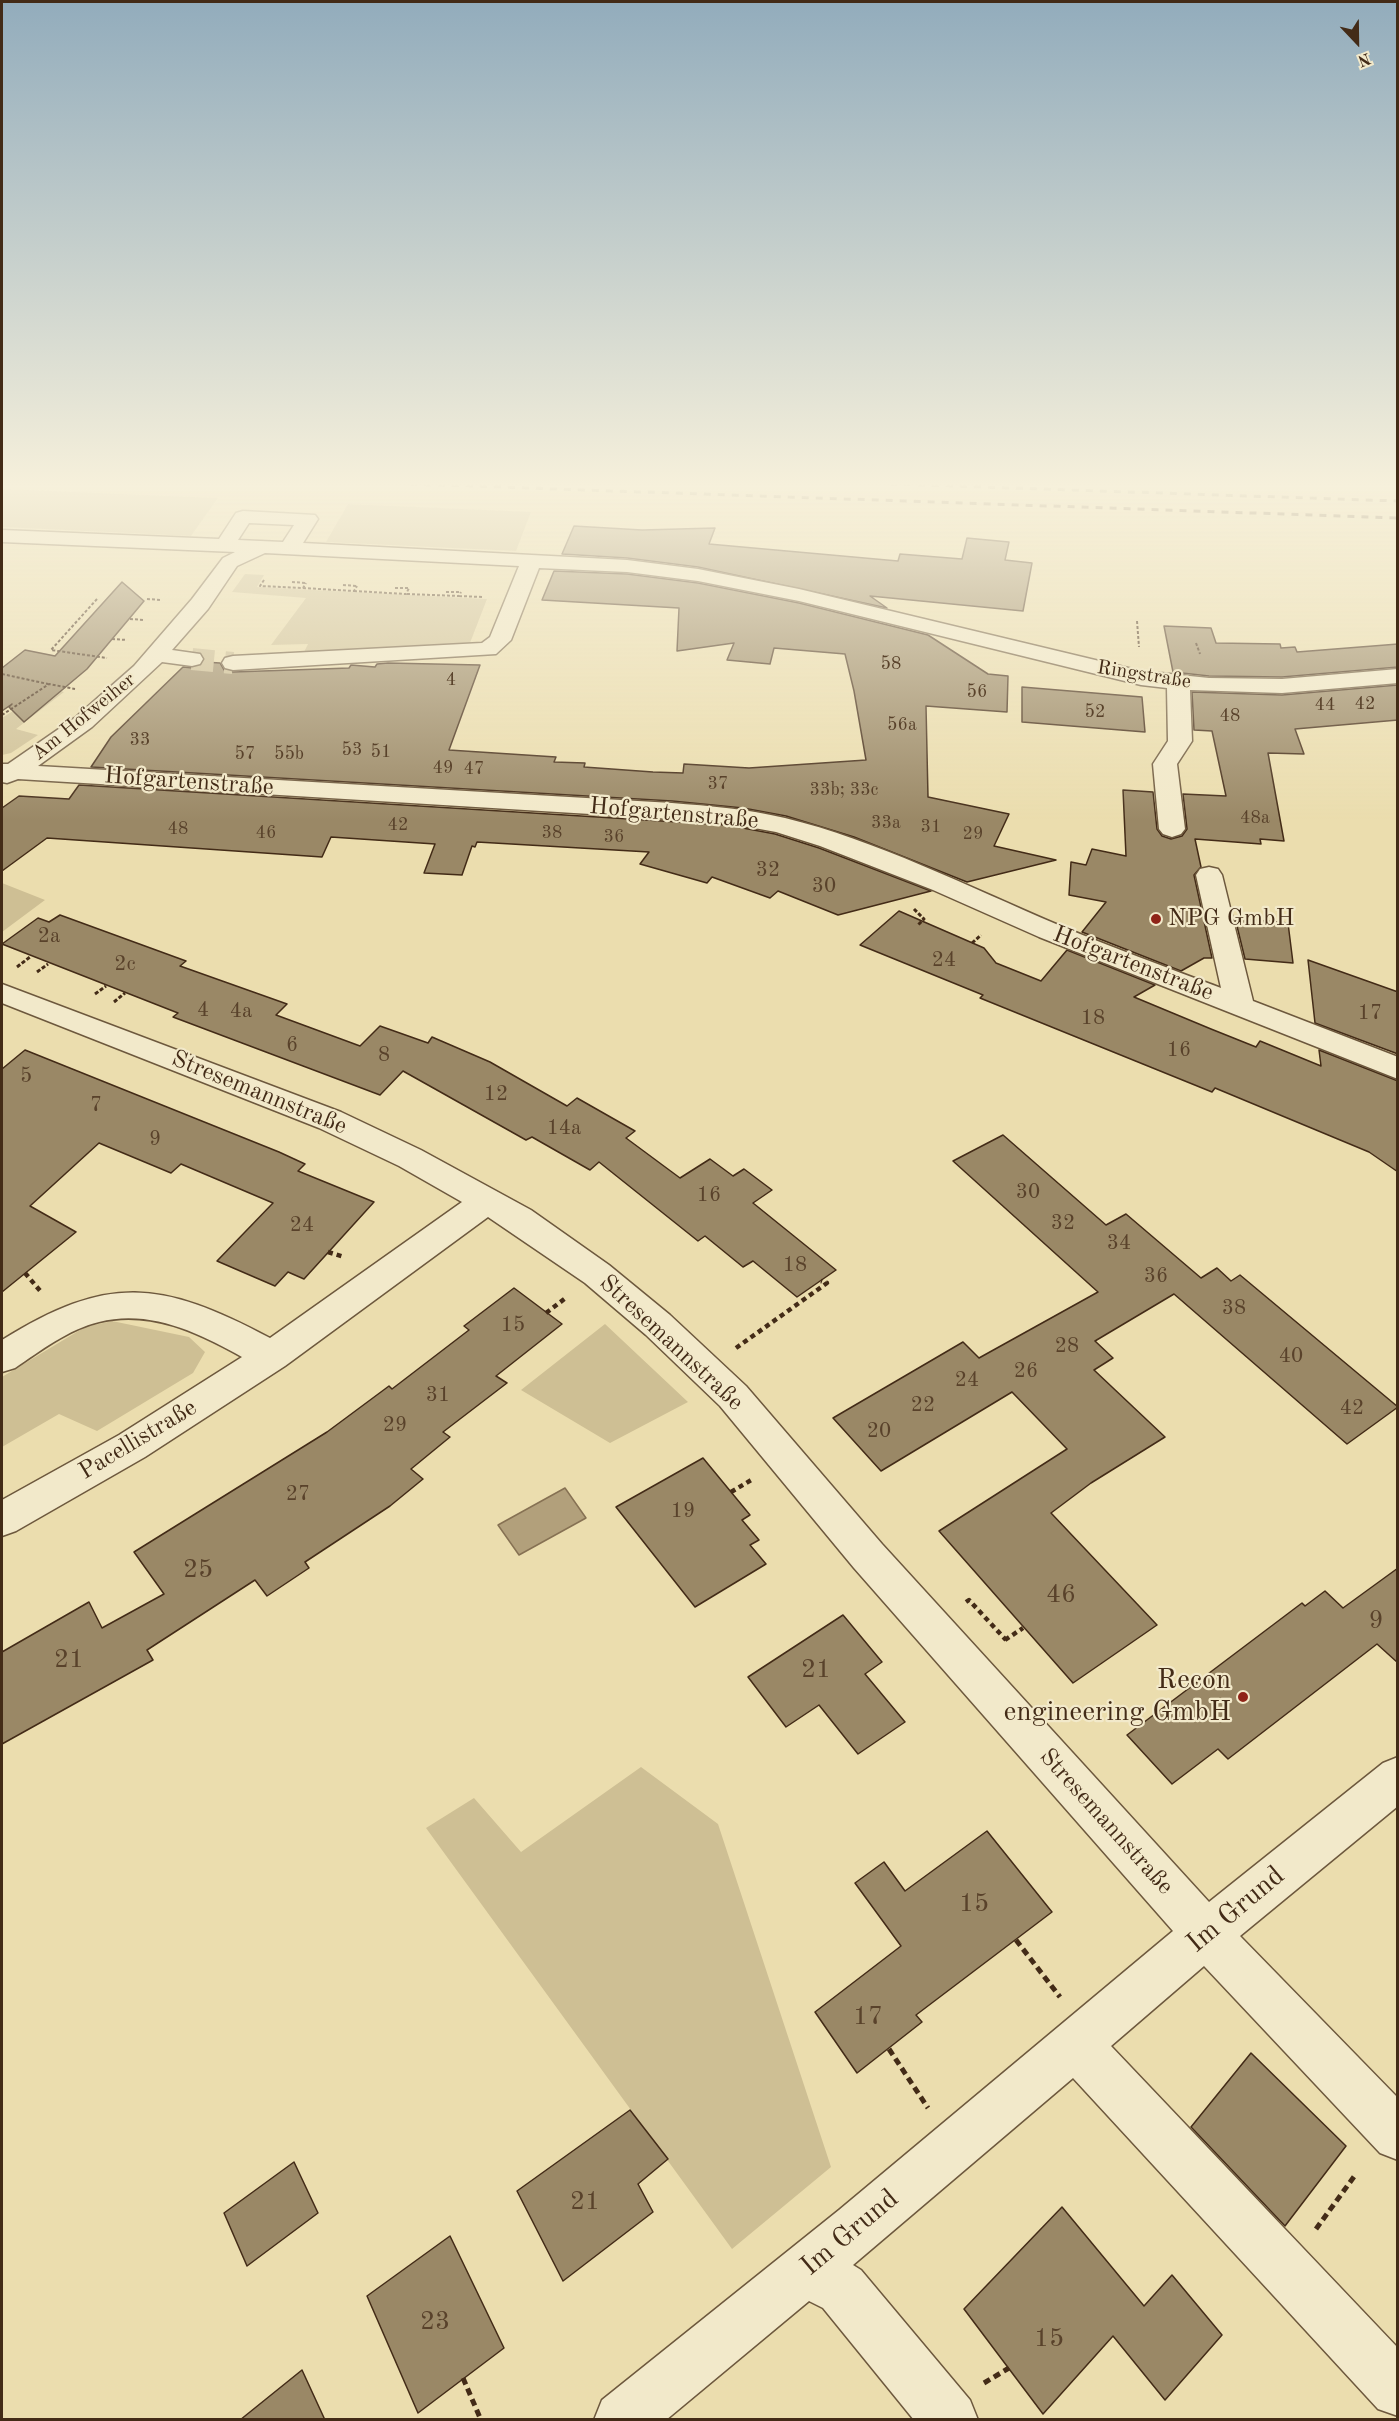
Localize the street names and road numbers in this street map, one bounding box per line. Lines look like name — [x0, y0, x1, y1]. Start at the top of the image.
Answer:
street label: Ringstraße — [1095, 656, 1193, 694]
street label: Am Hofweiher — [27, 668, 141, 766]
street label: Hofgartenstraße — [103, 762, 275, 802]
street label: Hofgartenstraße — [588, 792, 760, 836]
street label: Hofgartenstraße — [1049, 920, 1217, 1008]
street label: Stresemannstraße — [167, 1045, 351, 1141]
street label: Stresemannstraße — [593, 1269, 749, 1417]
street label: Pacellistraße — [74, 1394, 202, 1486]
street label: Stresemannstraße — [1033, 1743, 1179, 1901]
street label: Im Grund — [1180, 1859, 1292, 1961]
street label: Im Grund — [794, 2182, 906, 2284]

